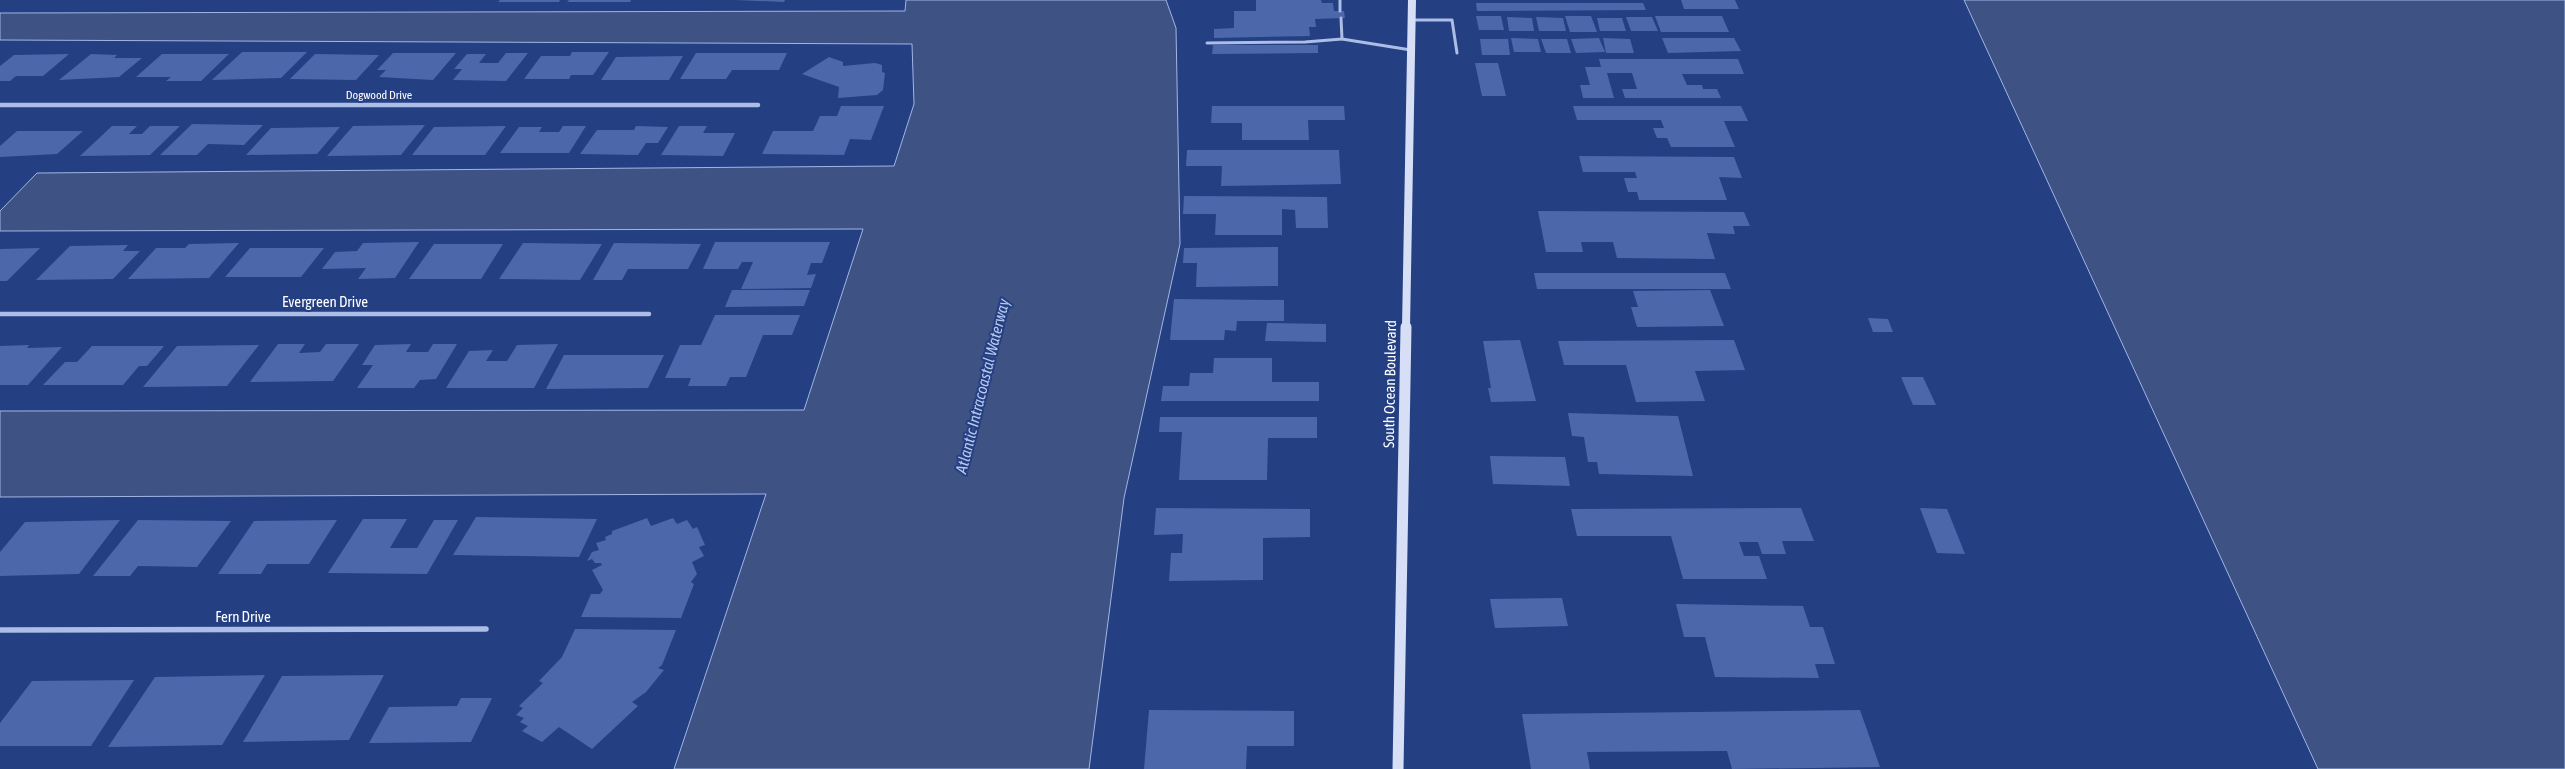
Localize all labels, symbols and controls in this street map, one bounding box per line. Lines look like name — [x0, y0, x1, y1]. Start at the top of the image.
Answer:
street label: Dogwood Drive — [346, 88, 412, 102]
street label: Evergreen Drive — [282, 293, 368, 310]
water label: Atlantic Intracoastal Waterway — [951, 296, 1014, 476]
street label: South Ocean Boulevard — [1380, 320, 1399, 448]
street label: Fern Drive — [215, 608, 271, 625]

